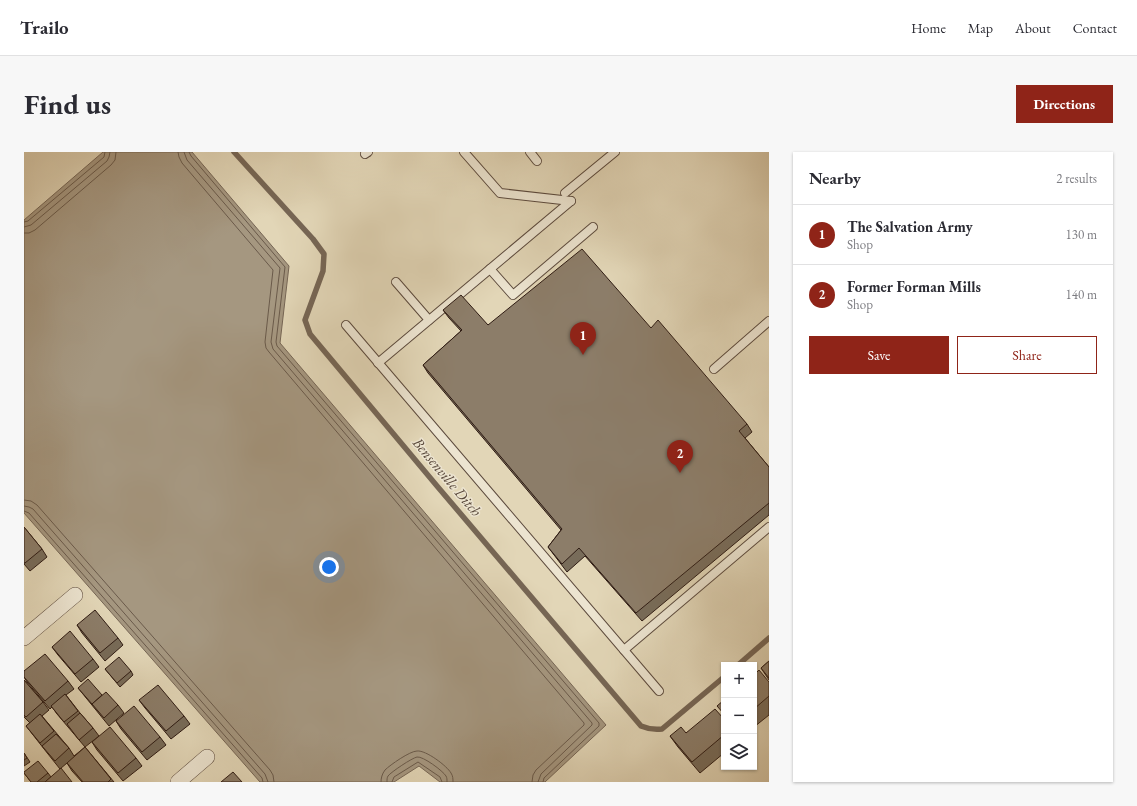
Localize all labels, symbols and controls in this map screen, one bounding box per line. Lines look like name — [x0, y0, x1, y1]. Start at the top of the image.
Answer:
text: Trailo — [20, 15, 69, 40]
text: Home — [911, 19, 946, 37]
text: Map — [968, 19, 993, 37]
text: About — [1015, 19, 1051, 37]
text: Contact — [1073, 19, 1117, 37]
button: Directions — [1016, 85, 1113, 123]
text: Find us — [24, 86, 111, 122]
text: Nearby — [809, 167, 861, 189]
text: 2 results — [1056, 170, 1097, 187]
text: The Salvation Army — [847, 217, 973, 236]
text: 1 — [819, 226, 825, 243]
text: 130 m — [1066, 226, 1097, 243]
text: Shop — [847, 236, 873, 253]
text: Former Forman Mills — [847, 277, 981, 296]
text: 2 — [819, 286, 825, 303]
text: 140 m — [1066, 286, 1097, 303]
text: Shop — [847, 296, 873, 313]
pin: 1 — [570, 322, 596, 355]
button: Save — [809, 336, 949, 374]
button: Share — [957, 336, 1097, 374]
water label: Bensenville Ditch — [408, 433, 486, 521]
pin: 2 — [667, 440, 693, 473]
your location — [319, 557, 339, 577]
map controls — [721, 662, 757, 770]
button: + — [721, 662, 757, 698]
button: − — [721, 698, 757, 734]
button: layers — [721, 734, 757, 770]

